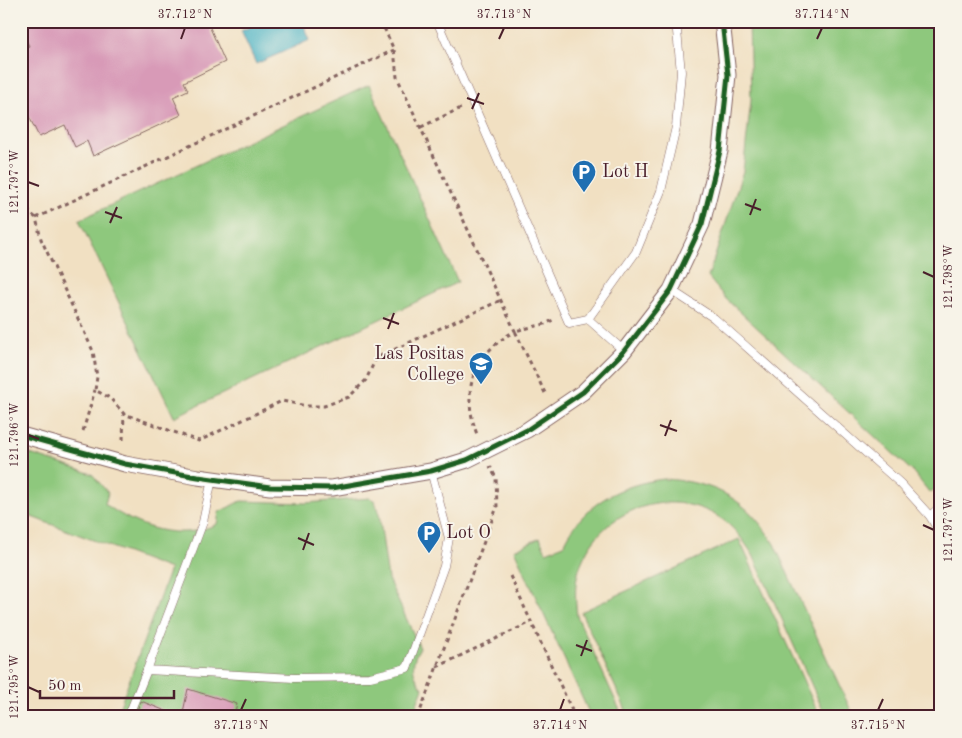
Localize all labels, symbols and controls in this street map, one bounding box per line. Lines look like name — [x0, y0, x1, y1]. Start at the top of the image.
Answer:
text: 37.712°N — [158, 9, 212, 21]
text: 37.713°N — [477, 9, 531, 21]
text: 37.714°N — [795, 9, 849, 21]
text: 121.797°W — [9, 149, 21, 214]
parking icon: Lot H — [571, 159, 597, 193]
place label: Lot H — [602, 163, 649, 181]
text: 121.798°W — [943, 244, 955, 309]
place label: Las Positas College — [374, 345, 464, 384]
school or university icon: Las Positas College — [468, 351, 494, 385]
text: 121.796°W — [9, 402, 21, 467]
text: 121.797°W — [943, 497, 955, 562]
parking icon: Lot O — [416, 520, 442, 554]
place label: Lot O — [446, 524, 491, 542]
text: 121.795°W — [8, 654, 21, 719]
scale bar — [40, 668, 174, 700]
text: 50 m — [48, 679, 82, 694]
text: 37.715°N — [851, 719, 905, 732]
text: 37.713°N — [214, 720, 268, 732]
text: 37.714°N — [533, 720, 587, 732]

